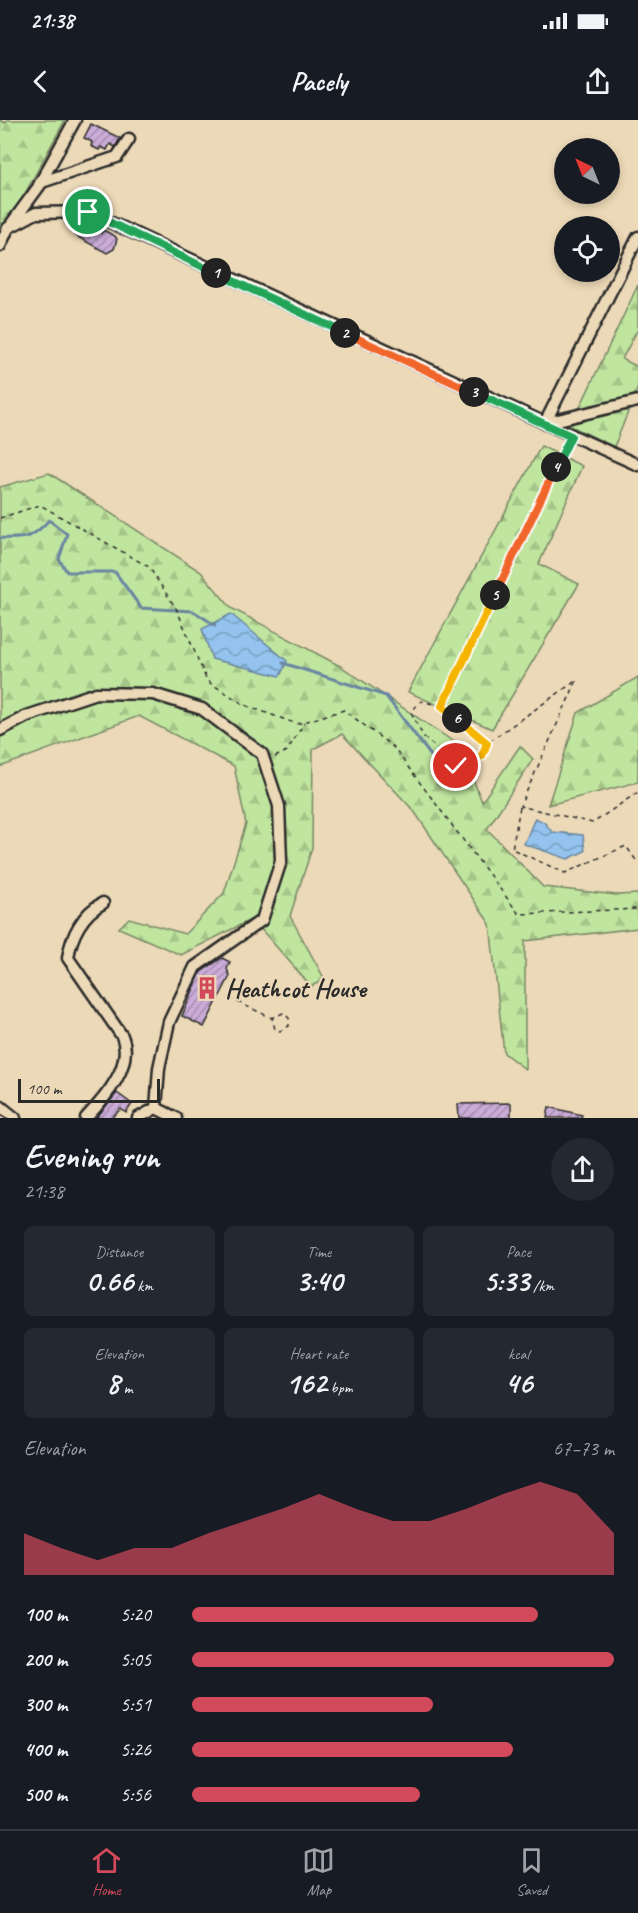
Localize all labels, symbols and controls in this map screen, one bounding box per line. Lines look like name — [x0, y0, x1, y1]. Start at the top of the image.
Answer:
text: 21:38 — [30, 7, 74, 35]
text: Pacely — [291, 64, 347, 98]
icon: back — [24, 65, 57, 98]
icon: share — [581, 65, 614, 98]
north arrow — [554, 138, 620, 204]
map controls — [554, 138, 620, 282]
pin — [62, 186, 113, 237]
icon: arrive — [71, 195, 104, 228]
button: locate — [554, 216, 620, 282]
pin: 1 — [201, 258, 231, 288]
text: 1 — [212, 263, 220, 283]
pin: 2 — [330, 318, 360, 348]
text: 2 — [341, 323, 349, 343]
pin: 3 — [459, 377, 489, 407]
text: 3 — [470, 382, 478, 402]
pin: 4 — [541, 452, 571, 482]
text: 4 — [552, 457, 560, 477]
pin: 5 — [480, 580, 510, 610]
text: 5 — [492, 585, 498, 605]
pin: 6 — [442, 703, 472, 733]
text: 6 — [453, 708, 461, 728]
pin — [430, 740, 481, 791]
icon: check — [439, 749, 472, 782]
place label: Heathcot House — [225, 972, 368, 1005]
building icon: Heathcot House — [194, 975, 220, 1001]
scale bar — [18, 1076, 160, 1103]
text: 100 m — [27, 1079, 61, 1099]
text: Evening run — [24, 1135, 159, 1177]
button: share — [551, 1138, 614, 1201]
text: 21:38 — [24, 1179, 64, 1204]
text: Distance — [95, 1242, 143, 1262]
text: Time — [307, 1242, 331, 1262]
text: Pace — [506, 1242, 531, 1262]
text: 0.66 — [86, 1262, 133, 1300]
text: 3:40 — [296, 1262, 342, 1300]
text: 5:33 — [483, 1262, 529, 1300]
text: km — [133, 1276, 153, 1296]
text: /km — [529, 1276, 554, 1296]
text: Elevation — [95, 1344, 144, 1364]
text: Heart rate — [290, 1344, 348, 1364]
text: kcal — [508, 1344, 529, 1364]
text: 8 — [106, 1364, 120, 1402]
text: 162 — [286, 1364, 327, 1402]
text: 46 — [505, 1364, 532, 1402]
text: m — [120, 1378, 133, 1398]
text: bpm — [327, 1378, 352, 1398]
text: Elevation — [24, 1436, 86, 1461]
text: 67–73 m — [553, 1436, 614, 1461]
text: 100 m — [24, 1602, 67, 1627]
text: 5:20 — [120, 1602, 151, 1627]
text: 200 m — [24, 1647, 67, 1672]
text: 5:05 — [120, 1647, 151, 1672]
text: 300 m — [24, 1692, 67, 1717]
text: 5:51 — [120, 1692, 151, 1717]
text: 400 m — [24, 1737, 67, 1762]
text: 5:26 — [120, 1737, 151, 1762]
text: 500 m — [24, 1782, 67, 1807]
text: 5:56 — [120, 1782, 151, 1807]
tab: Home — [90, 1844, 123, 1900]
tab: Map — [302, 1844, 335, 1900]
tab: Saved — [515, 1844, 548, 1900]

